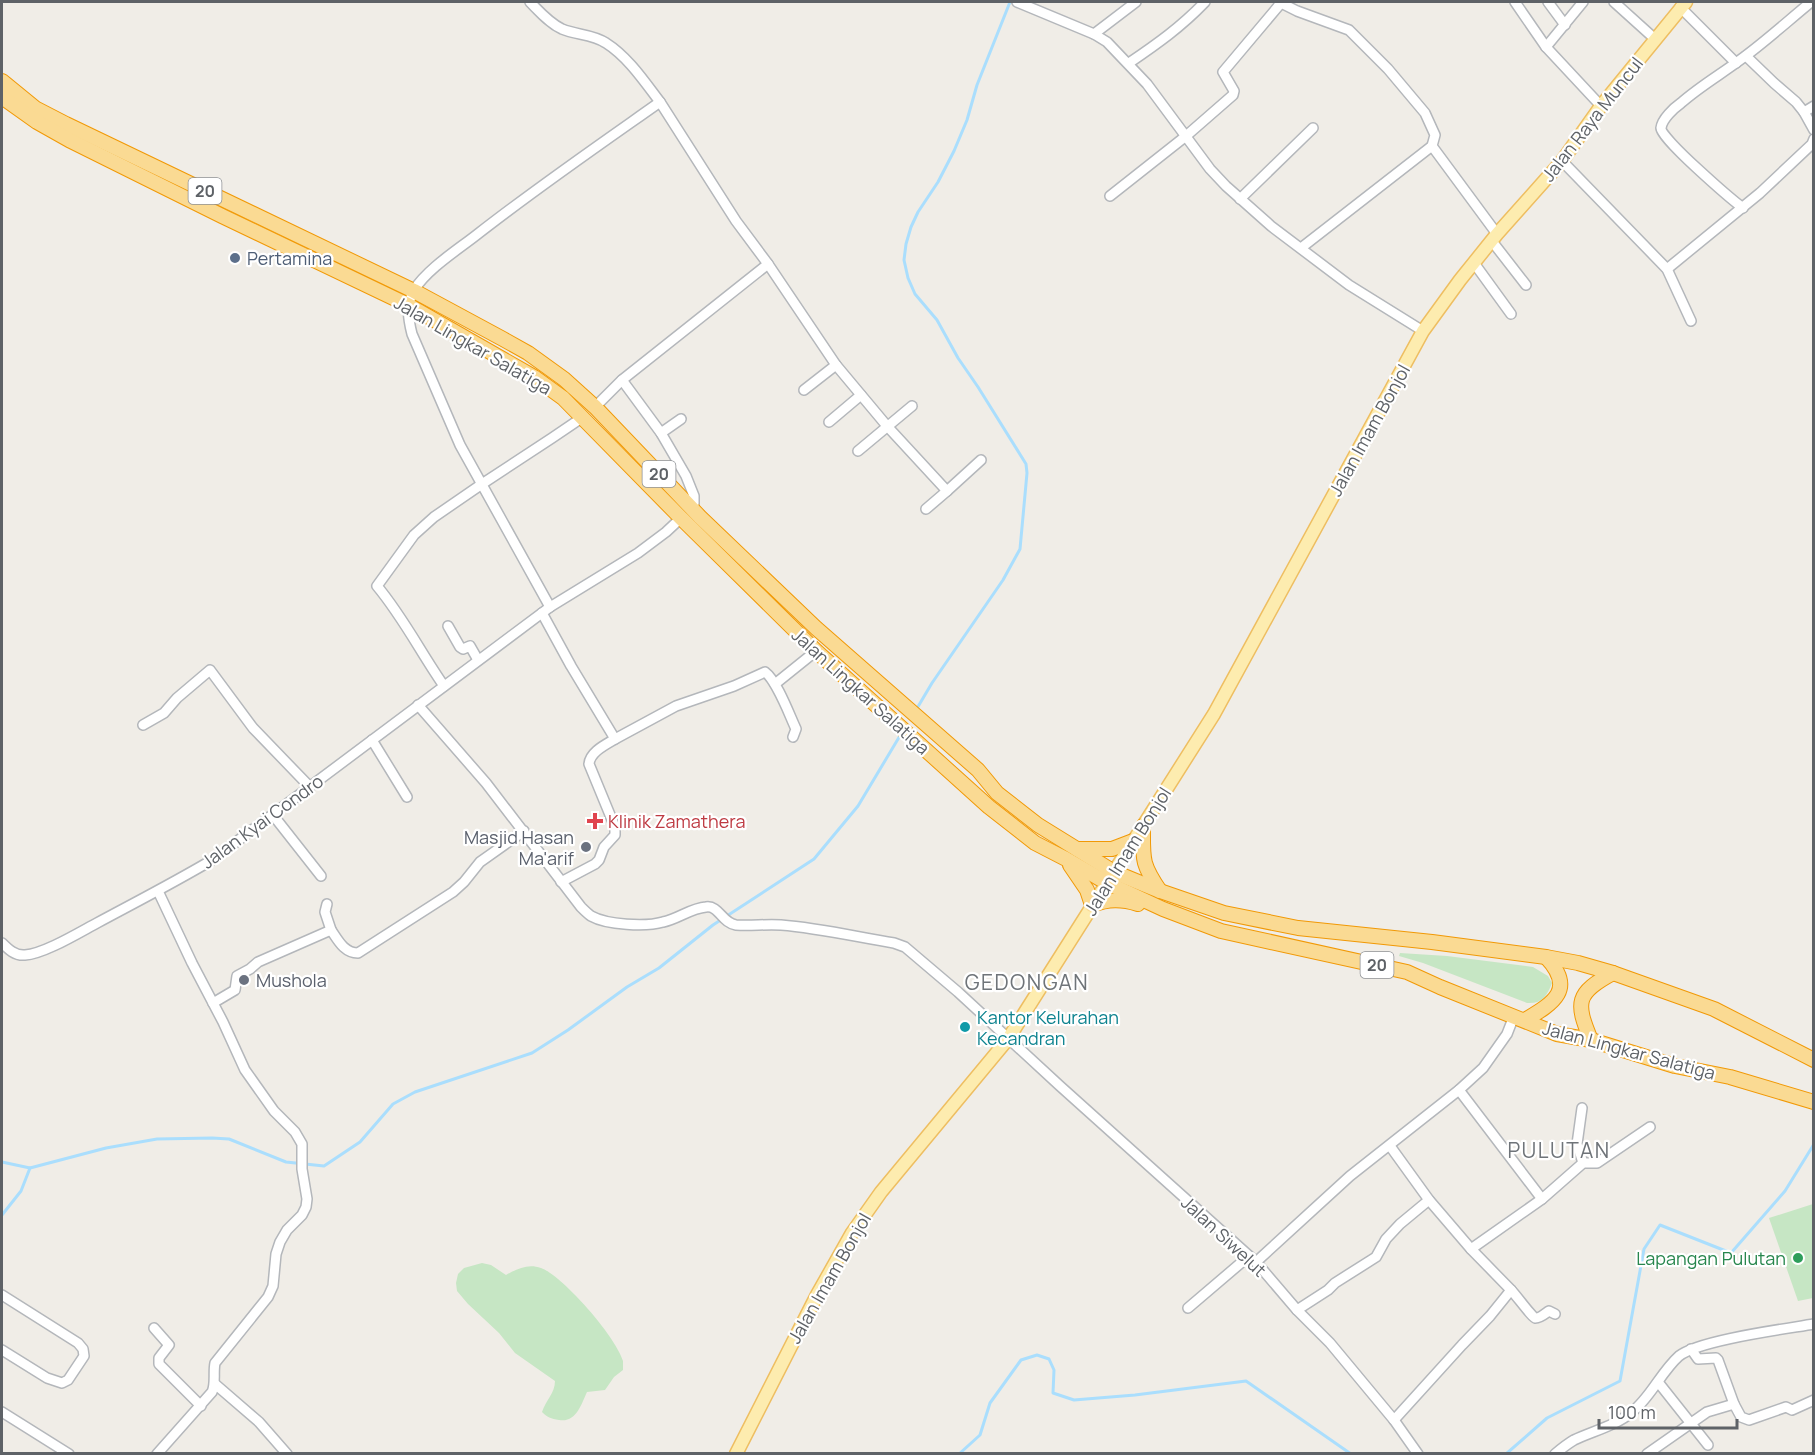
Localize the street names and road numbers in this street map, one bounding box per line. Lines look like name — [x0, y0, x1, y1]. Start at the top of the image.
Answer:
street label: Jalan Raya Muncul — [1536, 52, 1648, 186]
road number: 20 — [188, 178, 222, 204]
street label: Jalan Lingkar Salatiga — [390, 290, 556, 400]
street label: Jalan Imam Bonjol — [1323, 360, 1415, 500]
road number: 20 — [642, 461, 676, 487]
street label: Jalan Lingkar Salatiga — [787, 623, 935, 759]
street label: Jalan Kyai Condro — [196, 769, 328, 873]
street label: Jalan Imam Bonjol — [1078, 782, 1176, 920]
road number: 20 — [1360, 952, 1394, 978]
street label: Jalan Lingkar Salatiga — [1540, 1015, 1718, 1085]
street label: Jalan Siwelut — [1176, 1190, 1272, 1282]
street label: Jalan Imam Bonjol — [782, 1208, 876, 1348]

